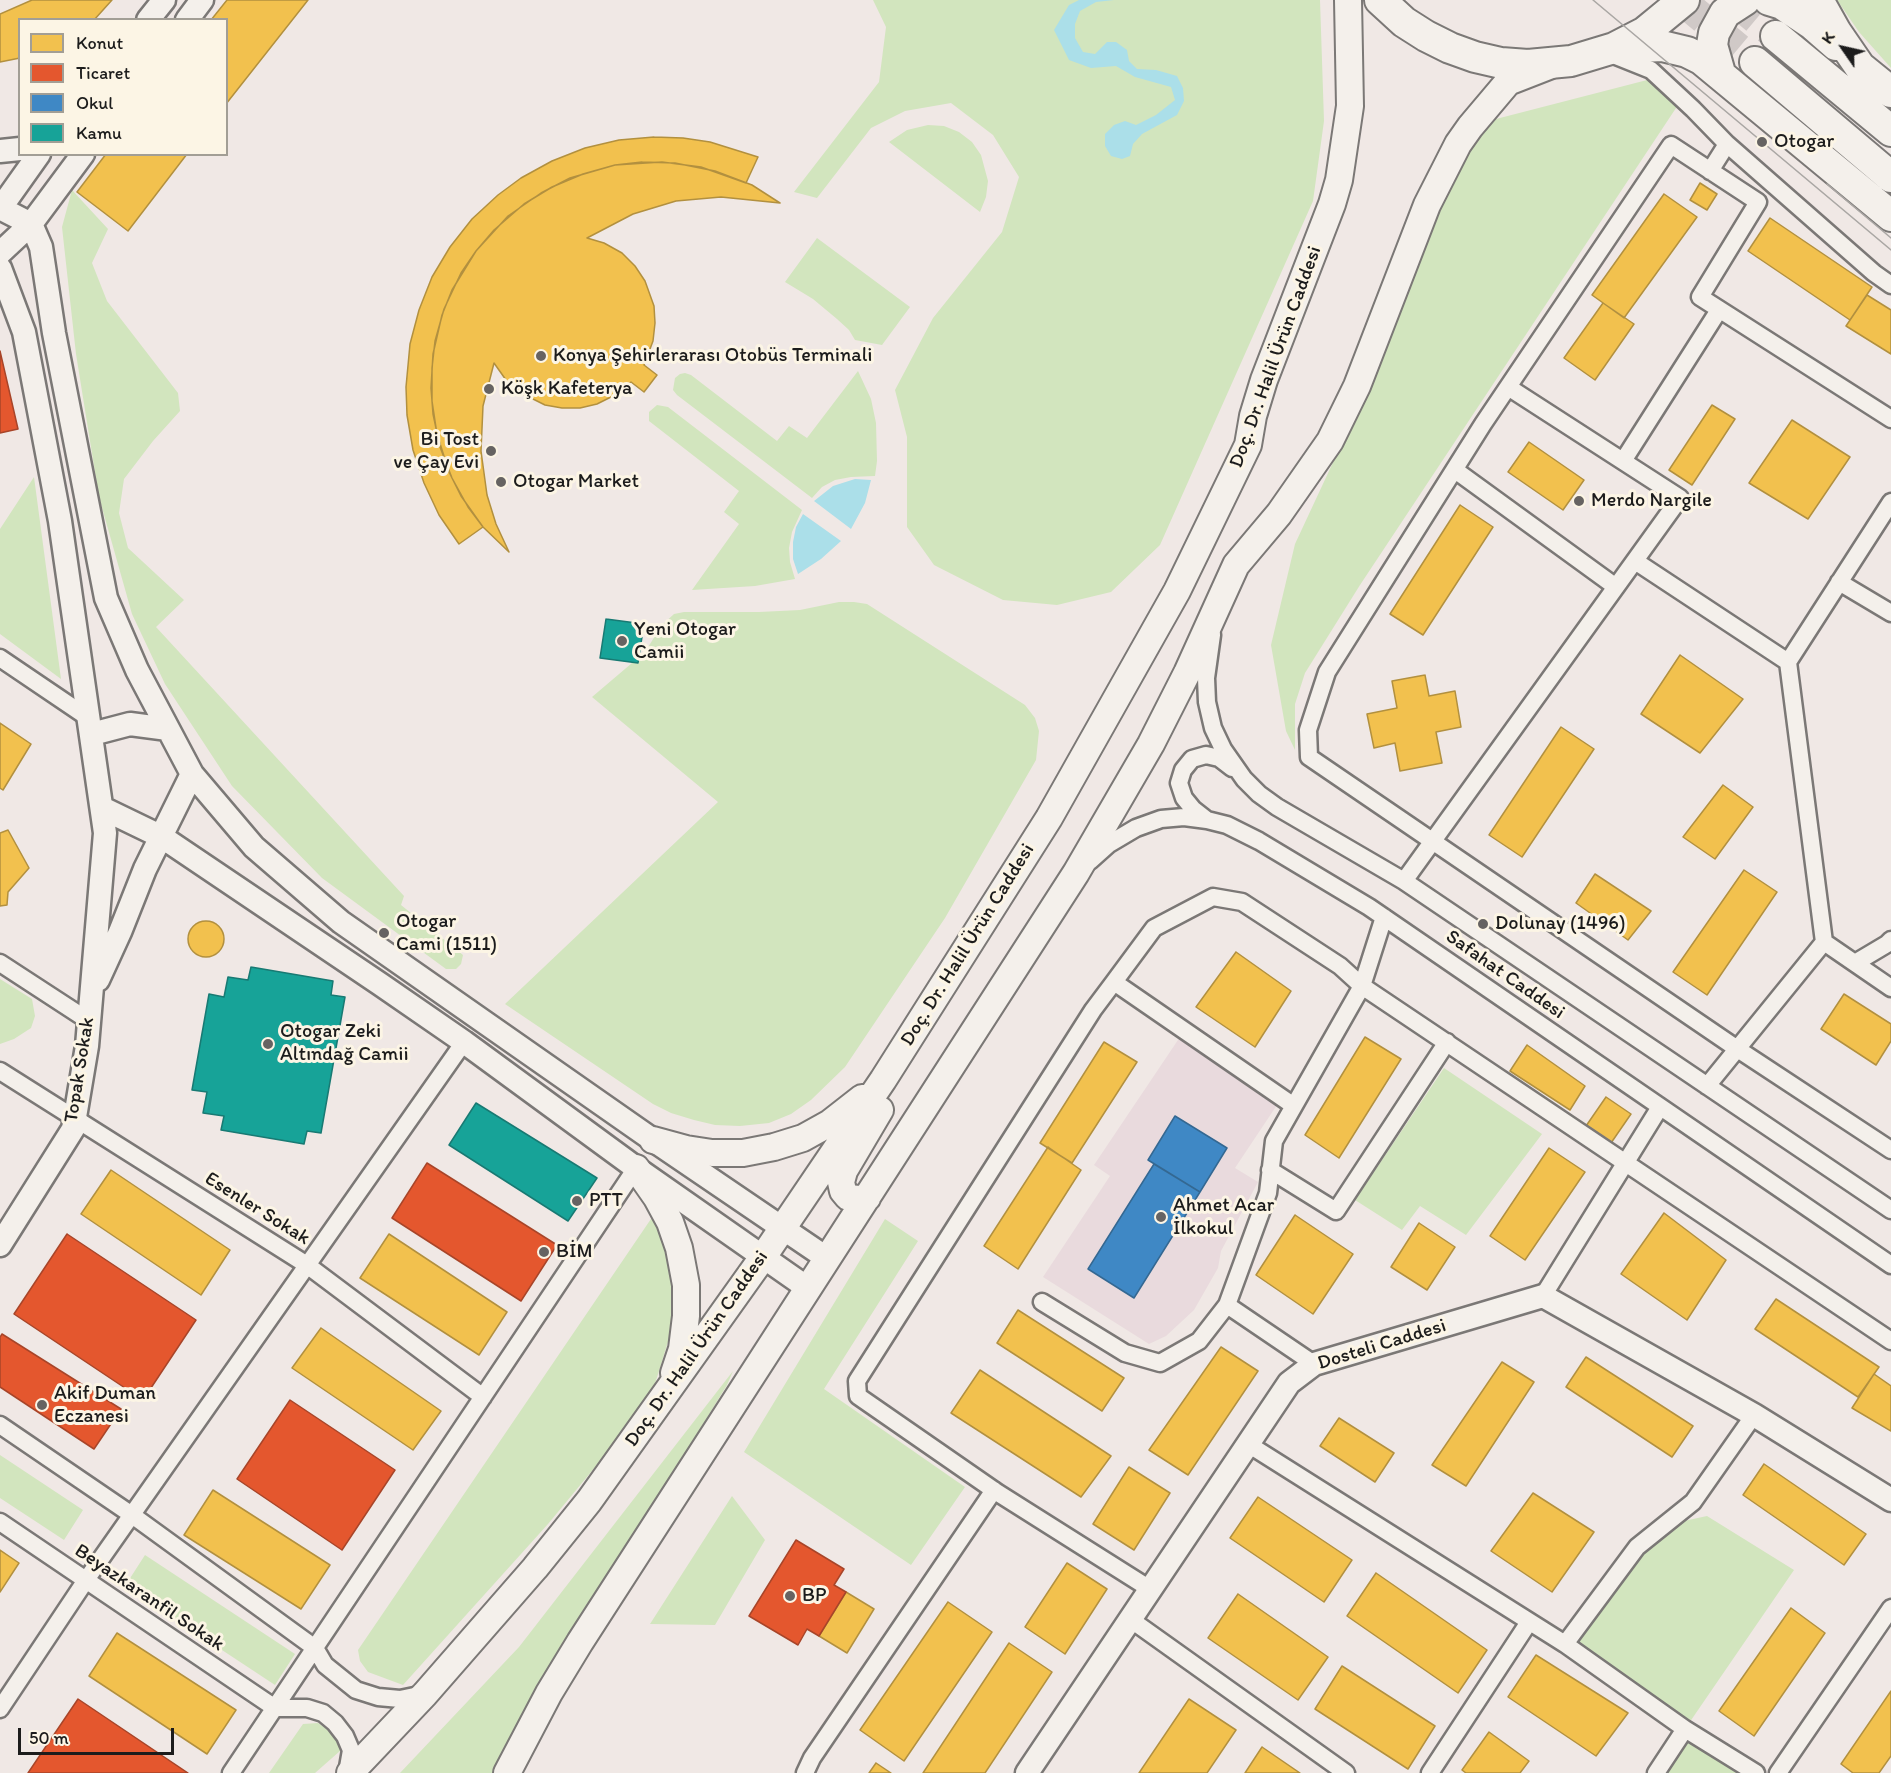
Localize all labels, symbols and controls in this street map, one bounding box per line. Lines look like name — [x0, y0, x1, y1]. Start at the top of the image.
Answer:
legend — [18, 18, 228, 156]
north arrow — [1813, 18, 1873, 78]
text: K — [1817, 28, 1838, 47]
text: Konut — [76, 32, 123, 54]
text: Ticaret — [76, 62, 130, 84]
text: Okul — [76, 92, 113, 114]
text: Kamu — [76, 122, 122, 144]
place label: Otogar — [1774, 130, 1834, 154]
marker: Otogar — [1755, 135, 1769, 149]
street label: Doç. Dr. Halil Ürün Caddesi — [1225, 243, 1327, 471]
place label: Konya Şehirlerarası Otobüs Terminali — [553, 344, 872, 368]
marker: Konya Şehirlerarası Otobüs Terminali — [534, 349, 548, 363]
place label: Köşk Kafeterya — [501, 377, 633, 401]
marker: Köşk Kafeterya — [482, 382, 496, 396]
place label: Bi Tost ve Çay Evi — [394, 428, 479, 475]
marker: Bi Tost ve Çay Evi — [484, 444, 498, 458]
place label: Otogar Market — [513, 470, 639, 494]
marker: Otogar Market — [494, 475, 508, 489]
place label: Merdo Nargile — [1591, 489, 1712, 513]
marker: Merdo Nargile — [1572, 494, 1586, 508]
place label: Yeni Otogar Camii — [634, 618, 736, 665]
marker: Yeni Otogar Camii — [615, 634, 629, 648]
street label: Doç. Dr. Halil Ürün Caddesi — [896, 839, 1040, 1051]
place label: Otogar Cami (1511) — [396, 910, 497, 957]
place label: Dolunay (1496) — [1495, 912, 1625, 936]
marker: Dolunay (1496) — [1476, 917, 1490, 931]
street label: Safahat Caddesi — [1441, 925, 1569, 1025]
marker: Otogar Cami (1511) — [377, 926, 391, 940]
street label: Topak Sokak — [60, 1016, 100, 1124]
place label: Otogar Zeki Altındağ Camii — [280, 1020, 409, 1067]
marker: Otogar Zeki Altındağ Camii — [261, 1037, 275, 1051]
street label: Esenler Sokak — [200, 1167, 314, 1251]
place label: PTT — [589, 1189, 623, 1213]
marker: PTT — [570, 1194, 584, 1208]
place label: Ahmet Acar İlkokul — [1173, 1194, 1274, 1241]
marker: Ahmet Acar İlkokul — [1154, 1210, 1168, 1224]
place label: BİM — [556, 1240, 593, 1264]
marker: BİM — [537, 1245, 551, 1259]
street label: Doç. Dr. Halil Ürün Caddesi — [620, 1246, 774, 1452]
street label: Dosteli Caddesi — [1315, 1314, 1449, 1376]
place label: Akif Duman Eczanesi — [54, 1382, 156, 1429]
marker: Akif Duman Eczanesi — [35, 1398, 49, 1412]
street label: Beyazkaranfil Sokak — [70, 1539, 228, 1657]
place label: BP — [802, 1584, 826, 1608]
marker: BP — [783, 1589, 797, 1603]
scale bar — [21, 1716, 177, 1754]
text: 50 m — [29, 1727, 69, 1749]

